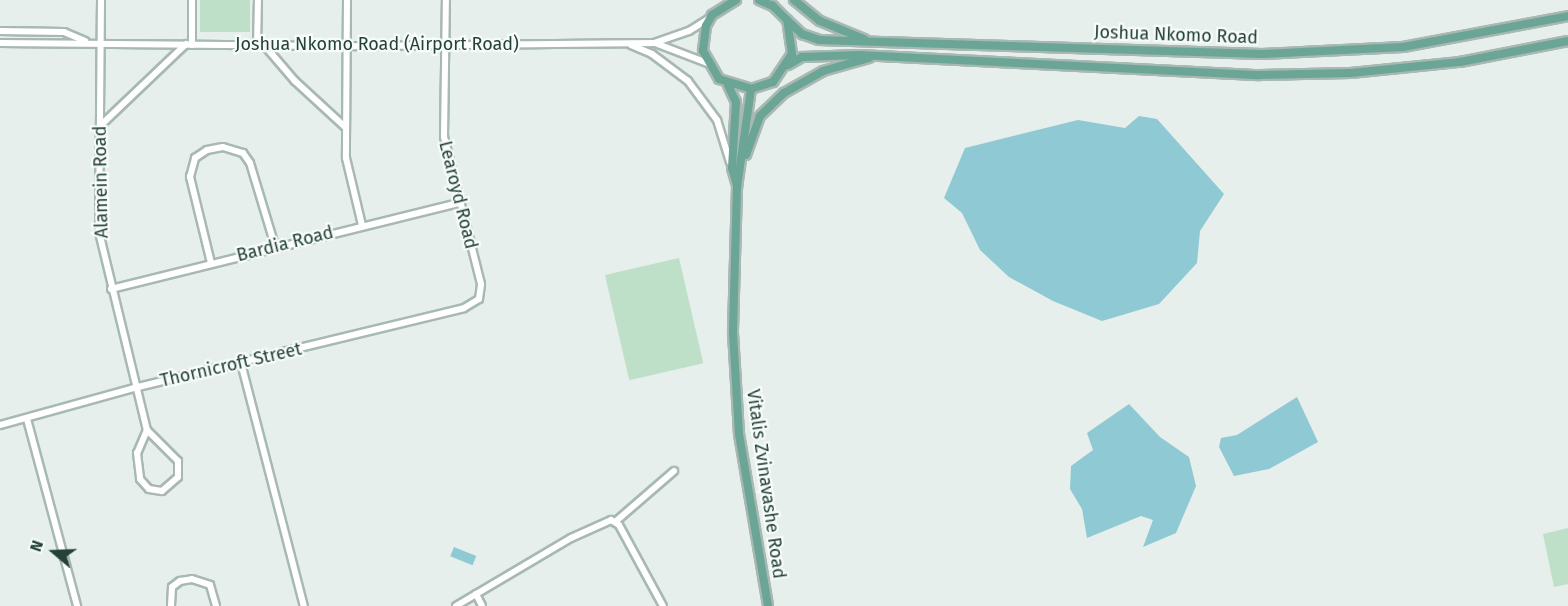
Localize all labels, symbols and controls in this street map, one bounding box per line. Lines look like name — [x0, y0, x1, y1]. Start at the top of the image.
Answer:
street label: Joshua Nkomo Road — [1094, 21, 1258, 49]
street label: Joshua Nkomo Road (Airport Road) — [235, 33, 519, 55]
street label: Alamein Road — [89, 126, 113, 238]
street label: Learoyd Road — [434, 139, 482, 251]
street label: Bardia Road — [234, 222, 336, 266]
street label: Thornicroft Street — [158, 338, 304, 392]
street label: Vitalis Zvinavashe Road — [742, 388, 790, 580]
north arrow — [24, 522, 84, 582]
text: N — [26, 538, 47, 554]

